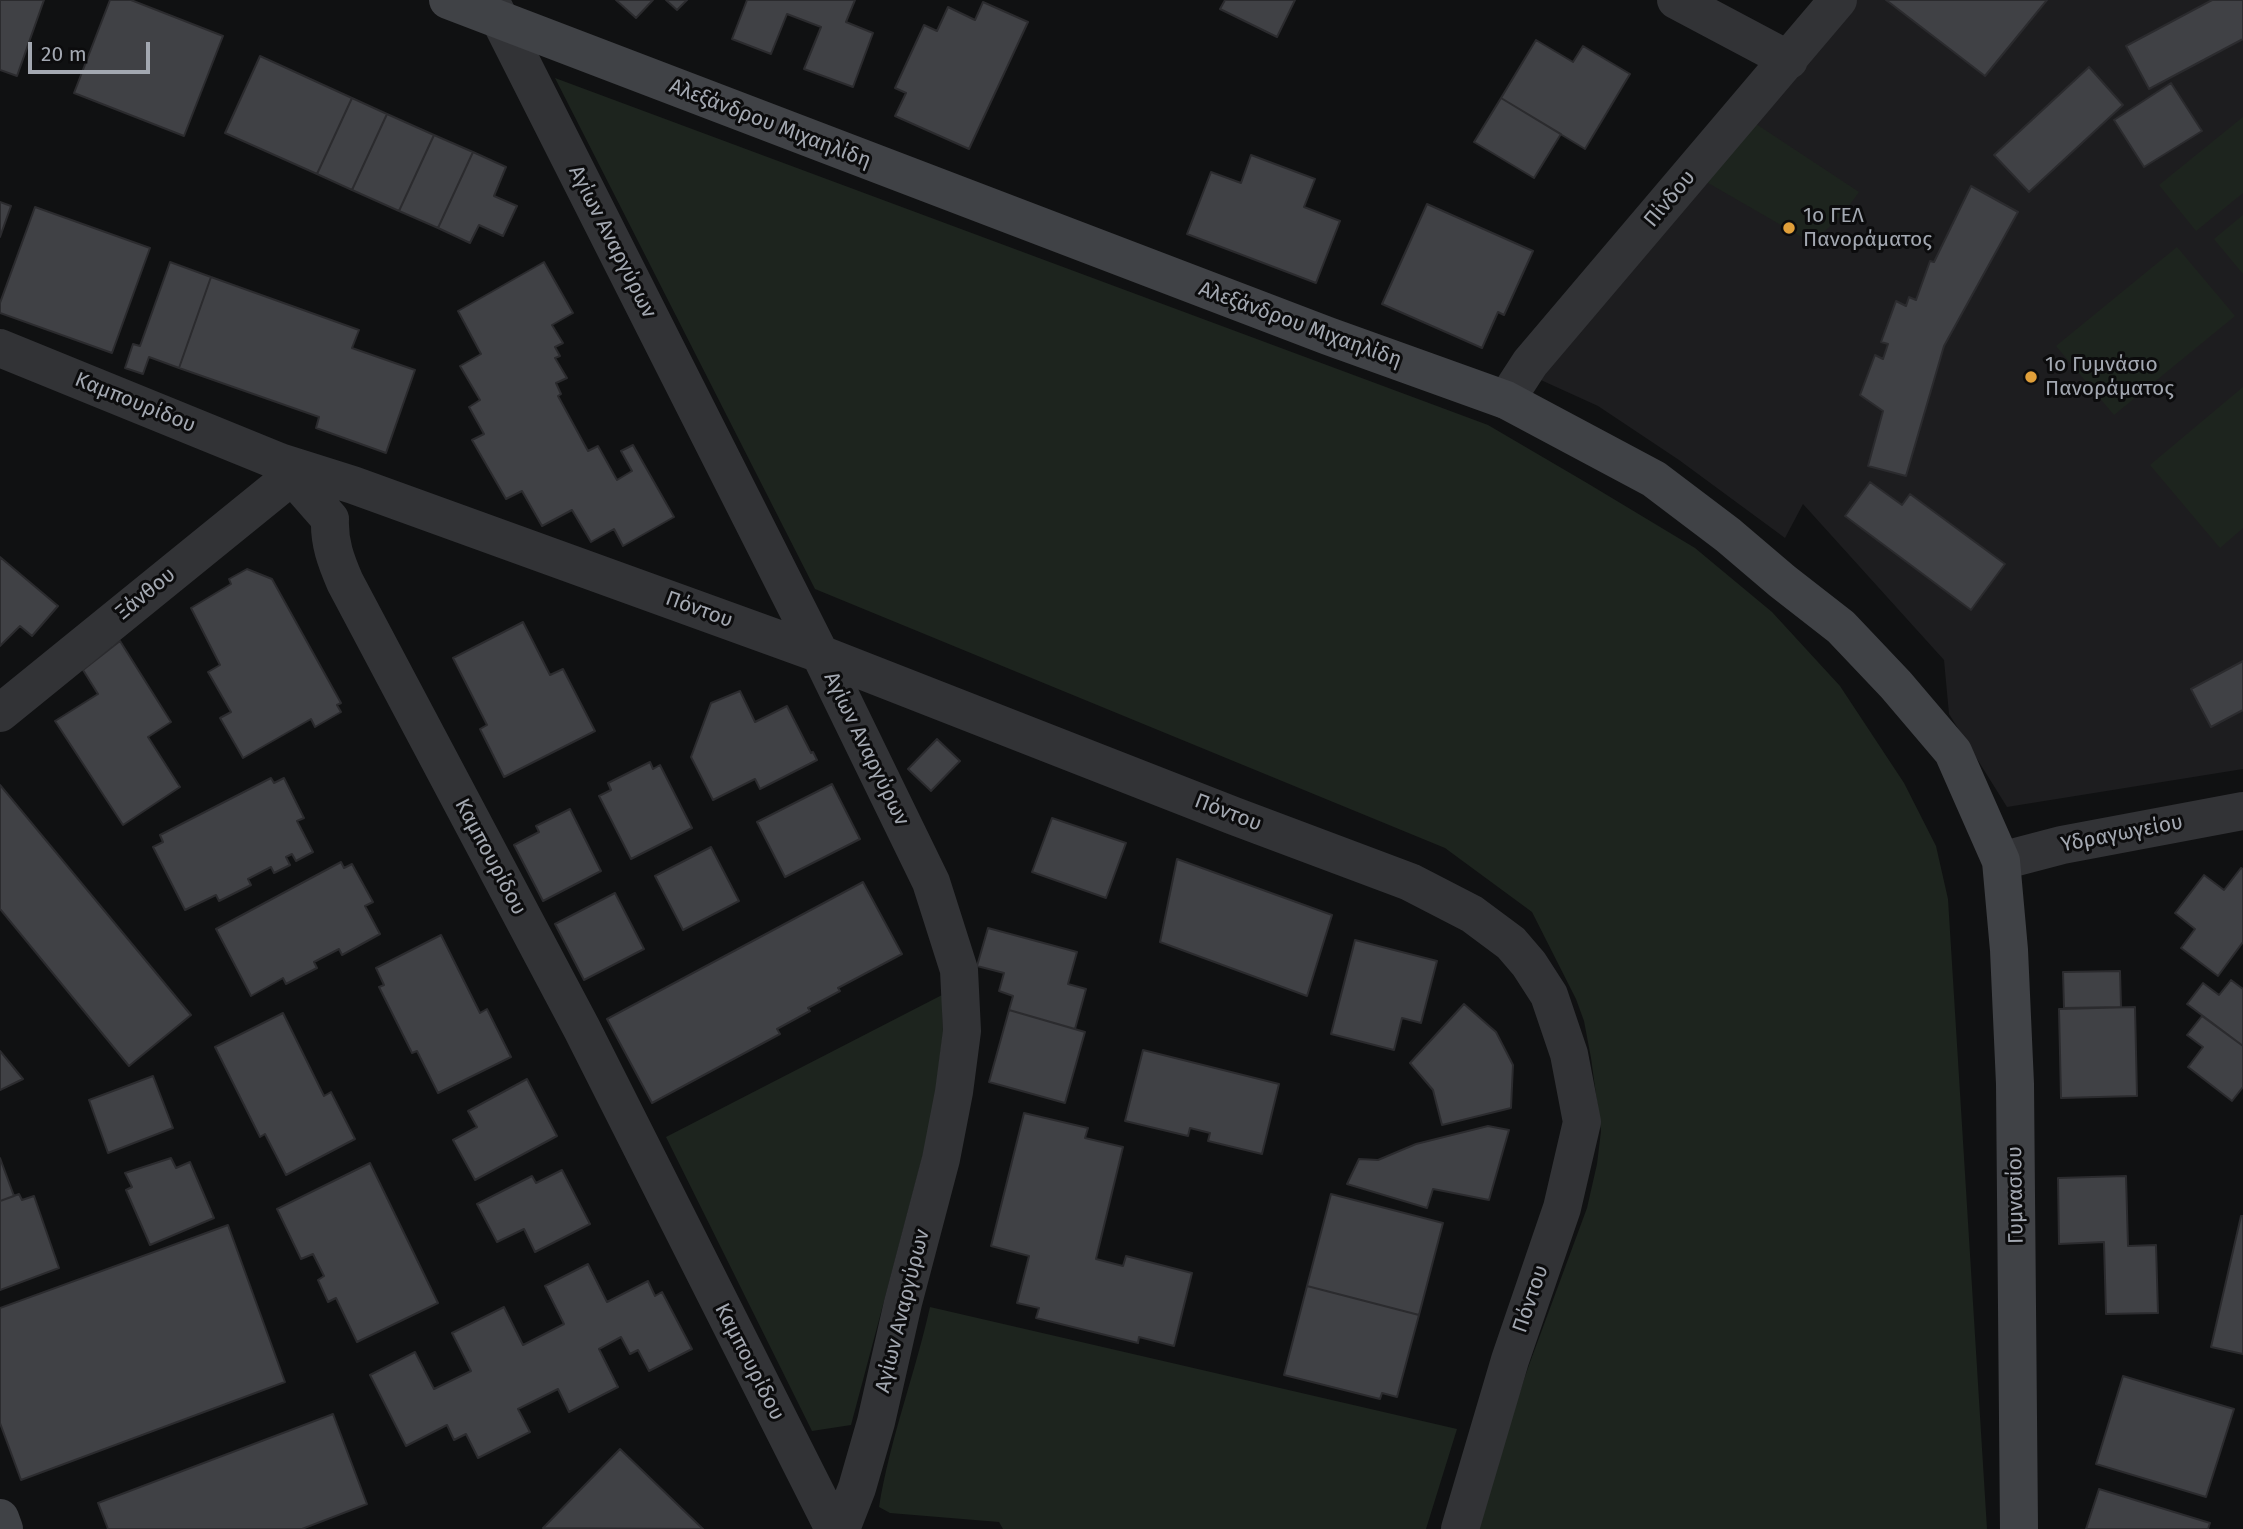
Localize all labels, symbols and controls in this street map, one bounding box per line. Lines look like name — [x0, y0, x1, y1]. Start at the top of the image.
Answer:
scale bar — [32, 28, 154, 72]
text: 20 m — [41, 41, 87, 67]
street label: Aλεξάνδρου Mιχαηλίδη — [666, 74, 874, 174]
street label: Αγίων Αναργύρων — [563, 162, 661, 322]
street label: Πίνδου — [1639, 165, 1701, 233]
place label: 1ο ΓΕΛ Πανοράματος — [1803, 203, 1932, 253]
marker: 1ο ΓΕΛ Πανοράματος — [1781, 220, 1797, 236]
street label: Aλεξάνδρου Mιχαηλίδη — [1195, 277, 1405, 373]
place label: 1ο Γυμνάσιο Πανοράματος — [2045, 352, 2174, 402]
street label: Καμπουρίδου — [71, 367, 199, 439]
marker: 1ο Γυμνάσιο Πανοράματος — [2023, 369, 2039, 385]
street label: Ξάνθου — [111, 562, 181, 626]
street label: Πόντου — [662, 586, 736, 634]
street label: Αγίων Αναργύρων — [818, 668, 914, 830]
street label: Πόντου — [1191, 789, 1265, 837]
street label: Καμπουρίδου — [449, 795, 531, 919]
street label: Υδραγωγείου — [2059, 810, 2185, 858]
street label: Γυμνασίου — [2003, 1146, 2029, 1244]
street label: Αγίων Αναργύρων — [871, 1227, 935, 1395]
street label: Πόντου — [1508, 1262, 1554, 1336]
street label: Καμπουρίδου — [709, 1299, 789, 1425]

